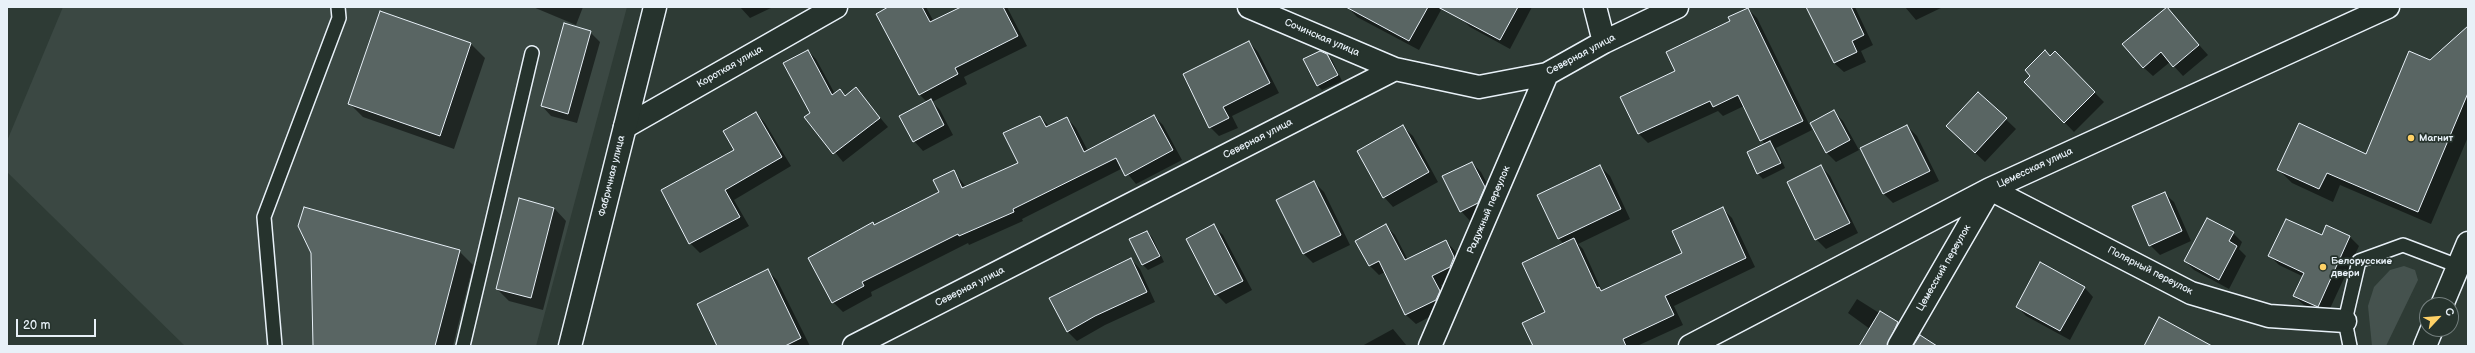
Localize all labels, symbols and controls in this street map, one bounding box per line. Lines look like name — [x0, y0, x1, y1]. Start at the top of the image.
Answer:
street label: Сочинская улица — [1283, 17, 1361, 59]
street label: Северная улица — [1545, 32, 1617, 78]
street label: Короткая улица — [695, 43, 765, 91]
street label: Северная улица — [1221, 116, 1295, 162]
place label: Магнит — [2419, 132, 2453, 144]
marker: Магнит — [2406, 133, 2416, 143]
street label: Фабричная улица — [596, 134, 628, 218]
street label: Цемесская улица — [1995, 145, 2075, 191]
street label: Радужный переулок — [1465, 164, 1513, 256]
street label: Цемесский переулок — [1914, 223, 1974, 313]
street label: Полярный переулок — [2105, 244, 2195, 298]
place label: Белорусские двери — [2331, 255, 2392, 278]
marker: Белорусские двери — [2318, 262, 2328, 272]
street label: Северная улица — [933, 264, 1007, 310]
north arrow — [2419, 297, 2459, 337]
text: С — [2442, 306, 2457, 318]
scale bar — [18, 311, 98, 337]
text: 20 m — [23, 318, 50, 333]

